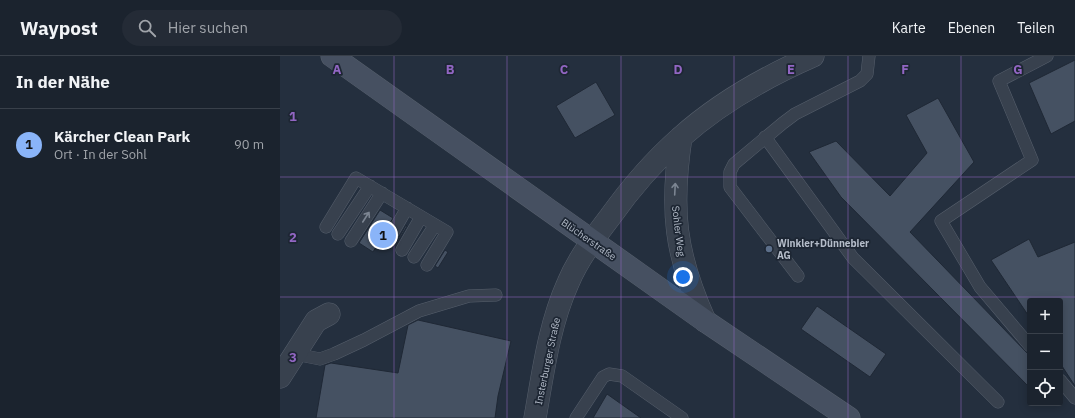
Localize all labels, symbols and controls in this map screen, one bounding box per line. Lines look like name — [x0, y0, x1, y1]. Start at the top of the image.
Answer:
search box — [122, 10, 402, 46]
text: Waypost — [20, 16, 98, 40]
icon: search — [136, 17, 158, 39]
text: Hier suchen — [168, 18, 248, 37]
text: Karte — [892, 19, 926, 37]
text: Ebenen — [948, 19, 995, 37]
text: Teilen — [1017, 19, 1055, 37]
text: A — [333, 61, 342, 78]
text: B — [446, 61, 455, 78]
text: C — [560, 61, 569, 78]
text: D — [673, 61, 683, 78]
text: E — [787, 61, 795, 78]
text: F — [901, 61, 909, 78]
text: G — [1013, 61, 1023, 78]
text: In der Nähe — [16, 71, 110, 93]
text: 1 — [289, 108, 297, 125]
text: Kärcher Clean Park — [54, 127, 190, 146]
text: 1 — [25, 136, 33, 153]
text: 90 m — [234, 136, 264, 153]
text: Ort · In der Sohl — [54, 146, 147, 163]
one-way arrow — [672, 183, 679, 196]
street label: Sohler Weg — [669, 205, 688, 258]
one-way arrow — [363, 211, 371, 223]
street label: Blücherstraße — [559, 216, 619, 263]
pin: 1 — [370, 220, 396, 250]
text: 2 — [289, 229, 297, 246]
place label: Winkler+Dünnebier AG — [777, 237, 869, 262]
marker: Winkler+Dünnebier AG — [764, 244, 774, 254]
your location — [673, 267, 693, 287]
map controls — [1027, 298, 1063, 406]
button: + — [1027, 298, 1063, 334]
street label: Insterburger Straße — [532, 316, 563, 406]
button: − — [1027, 334, 1063, 370]
text: 3 — [289, 349, 297, 366]
button: locate — [1027, 370, 1063, 406]

